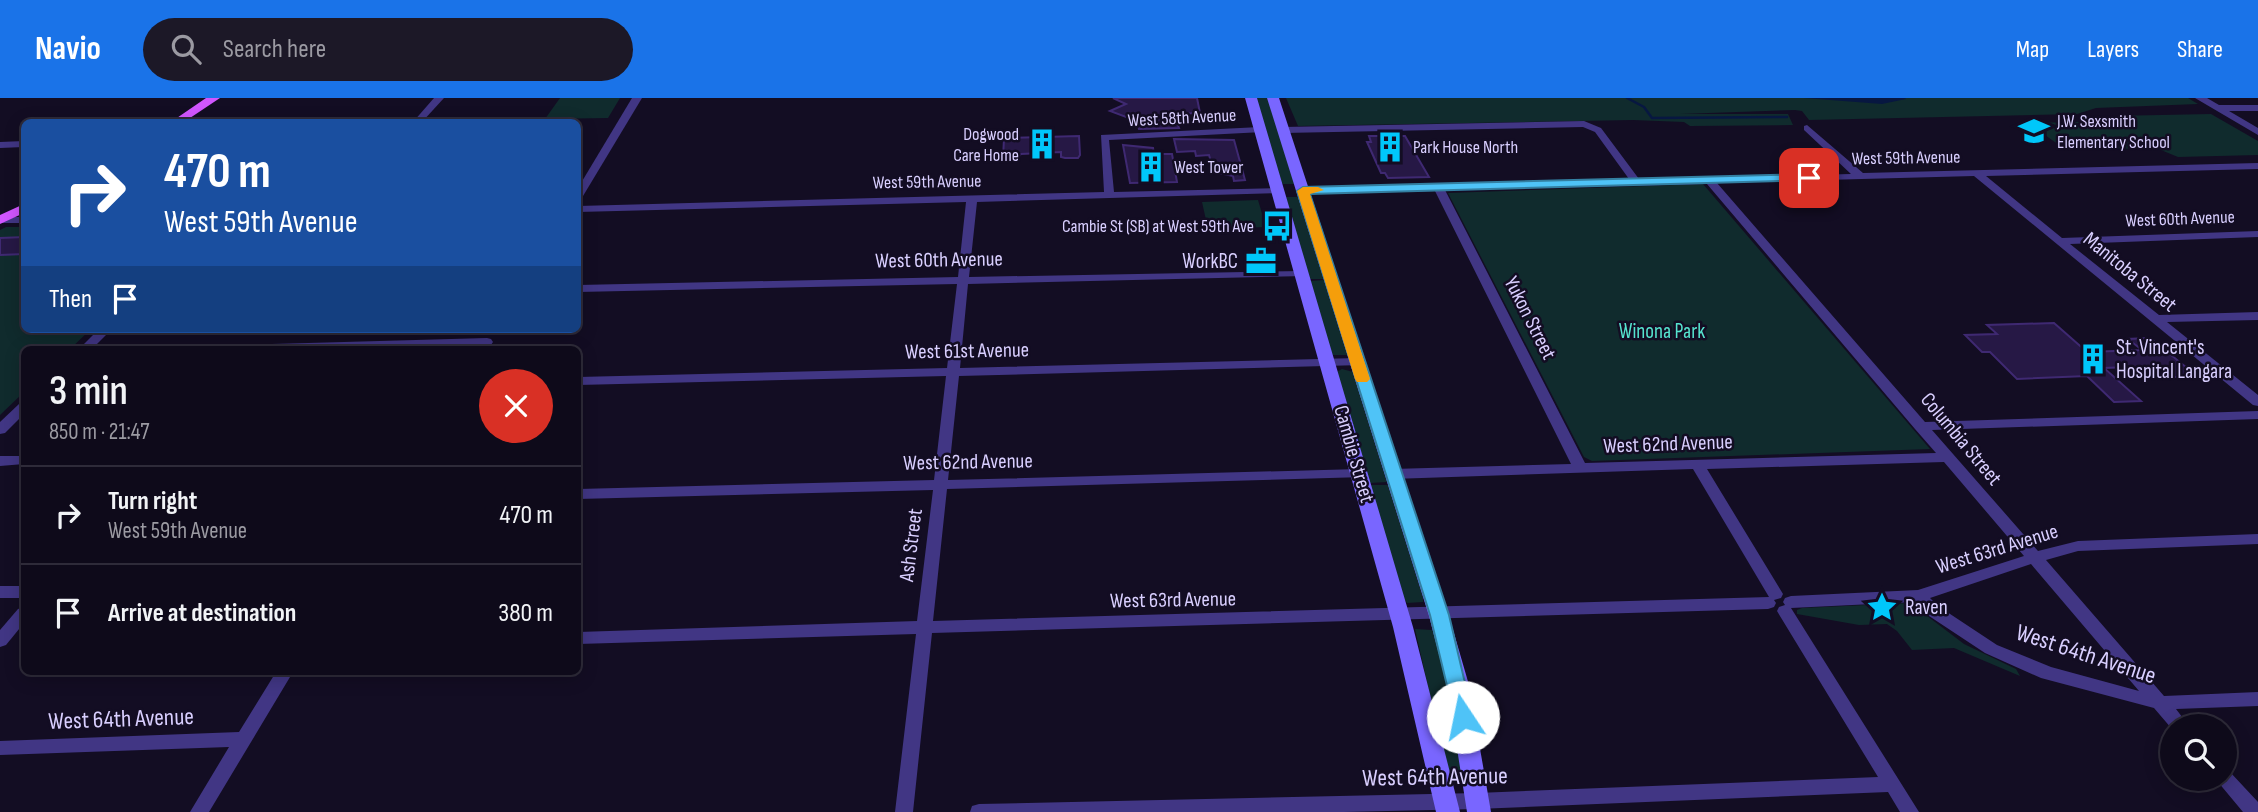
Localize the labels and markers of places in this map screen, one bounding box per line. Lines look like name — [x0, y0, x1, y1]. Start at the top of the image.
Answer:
place label: J.W. Sexsmith Elementary School — [2056, 111, 2170, 153]
school or university icon: J.W. Sexsmith Elementary School — [2017, 114, 2051, 148]
place label: Dogwood Care Home — [953, 124, 1019, 166]
building icon: Dogwood Care Home — [1025, 127, 1059, 161]
building icon: Park House North — [1373, 130, 1407, 164]
place label: Park House North — [1413, 137, 1518, 158]
pin — [1779, 148, 1839, 208]
building icon: West Tower — [1134, 150, 1168, 184]
place label: West Tower — [1174, 157, 1243, 178]
bus stop icon: Cambie St (SB) at West 59th Ave — [1260, 209, 1294, 243]
place label: Cambie St (SB) at West 59th Ave — [1062, 216, 1254, 237]
office icon: WorkBC — [1244, 244, 1278, 278]
place label: WorkBC — [1182, 249, 1238, 274]
place label: St. Vincent's Hospital Langara — [2116, 335, 2232, 384]
building icon: St. Vincent's Hospital Langara — [2076, 342, 2110, 376]
place icon: Raven — [1865, 590, 1899, 624]
place label: Raven — [1905, 595, 1948, 620]

